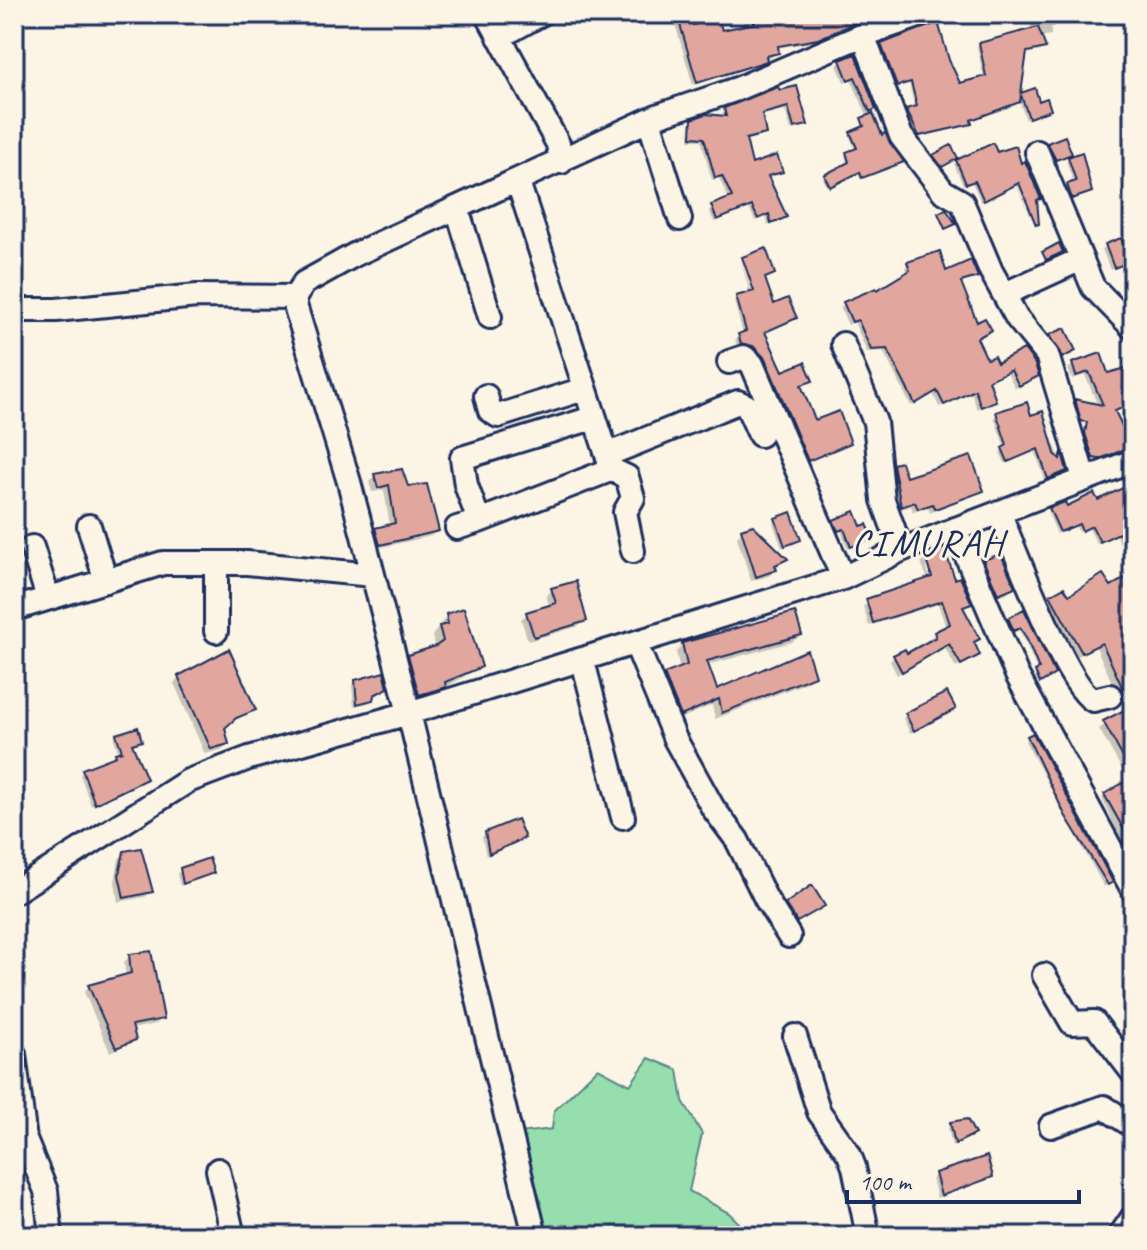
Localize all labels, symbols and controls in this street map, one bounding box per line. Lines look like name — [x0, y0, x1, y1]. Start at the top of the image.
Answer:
district label: CIMURAH — [851, 519, 1009, 566]
scale bar — [847, 1154, 1079, 1204]
text: 100 m — [859, 1167, 913, 1197]

